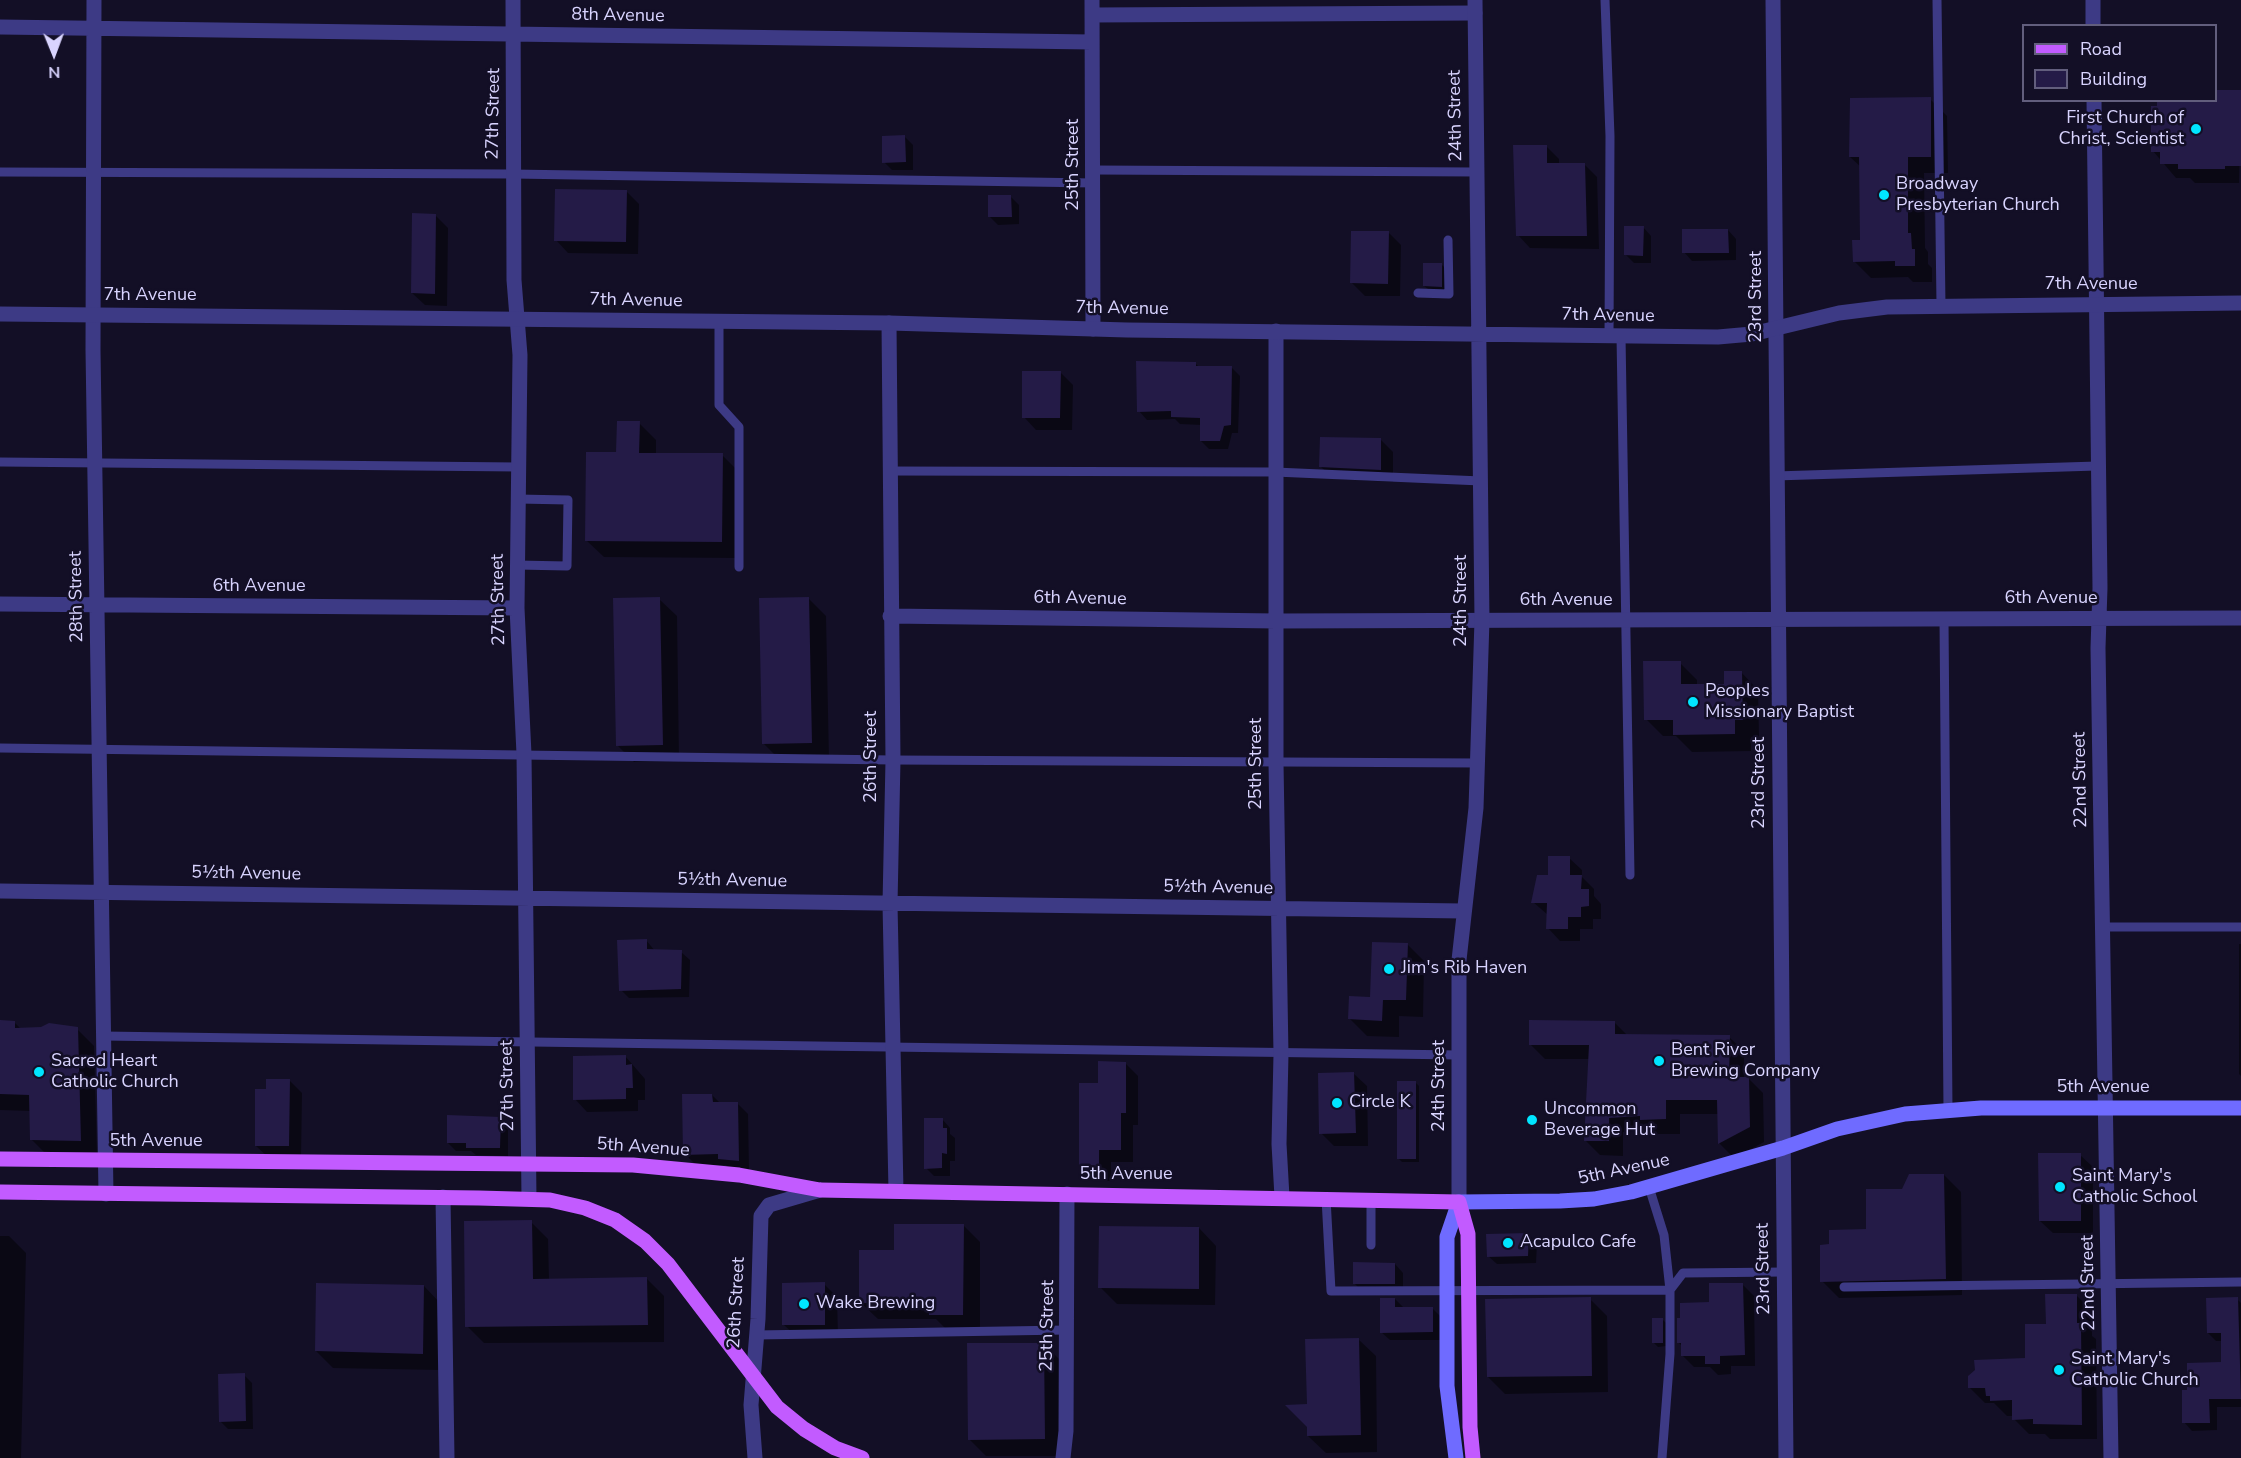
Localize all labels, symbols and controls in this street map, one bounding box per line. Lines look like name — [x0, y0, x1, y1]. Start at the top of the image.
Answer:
street label: 8th Avenue — [571, 4, 665, 28]
north arrow — [24, 24, 84, 84]
legend — [2022, 24, 2217, 102]
text: Road — [2080, 37, 2122, 61]
text: N — [48, 61, 60, 83]
text: Building — [2080, 67, 2147, 91]
street label: 27th Street — [482, 68, 506, 160]
street label: 24th Street — [1444, 70, 1468, 162]
place label: First Church of Christ, Scientist — [2058, 108, 2184, 150]
street label: 25th Street — [1063, 119, 1085, 211]
marker: First Church of Christ, Scientist — [2189, 122, 2203, 136]
place label: Broadway Presbyterian Church — [1896, 174, 2060, 216]
marker: Broadway Presbyterian Church — [1877, 188, 1891, 202]
street label: 23rd Street — [1746, 251, 1768, 343]
street label: 7th Avenue — [2044, 274, 2138, 296]
street label: 7th Avenue — [103, 285, 197, 307]
street label: 7th Avenue — [589, 289, 683, 313]
street label: 7th Avenue — [1075, 297, 1169, 321]
street label: 7th Avenue — [1561, 304, 1655, 328]
street label: 28th Street — [65, 551, 89, 643]
street label: 27th Street — [487, 554, 511, 646]
street label: 24th Street — [1451, 555, 1473, 647]
street label: 6th Avenue — [212, 576, 306, 598]
street label: 6th Avenue — [1033, 587, 1127, 611]
street label: 6th Avenue — [2004, 588, 2098, 610]
street label: 6th Avenue — [1519, 590, 1613, 612]
place label: Peoples Missionary Baptist — [1705, 681, 1854, 724]
marker: Peoples Missionary Baptist — [1686, 695, 1700, 709]
street label: 26th Street — [861, 711, 883, 803]
street label: 25th Street — [1246, 718, 1268, 810]
street label: 22nd Street — [2069, 732, 2093, 828]
street label: 23rd Street — [1749, 737, 1771, 829]
street label: 5½th Avenue — [191, 862, 301, 886]
street label: 5½th Avenue — [677, 869, 787, 893]
street label: 5½th Avenue — [1163, 876, 1273, 900]
place label: Jim's Rib Haven — [1401, 958, 1527, 980]
marker: Jim's Rib Haven — [1382, 962, 1396, 976]
street label: 27th Street — [496, 1040, 520, 1132]
street label: 24th Street — [1429, 1040, 1451, 1132]
place label: Bent River Brewing Company — [1671, 1040, 1820, 1082]
place label: Sacred Heart Catholic Church — [51, 1051, 179, 1094]
marker: Bent River Brewing Company — [1652, 1054, 1666, 1068]
marker: Sacred Heart Catholic Church — [32, 1065, 46, 1079]
street label: 5th Avenue — [2056, 1077, 2150, 1099]
place label: Circle K — [1349, 1092, 1411, 1114]
marker: Circle K — [1330, 1096, 1344, 1110]
place label: Uncommon Beverage Hut — [1544, 1099, 1655, 1142]
marker: Uncommon Beverage Hut — [1525, 1113, 1539, 1127]
street label: 5th Avenue — [109, 1131, 203, 1153]
street label: 5th Avenue — [596, 1134, 690, 1162]
street label: 5th Avenue — [1576, 1150, 1672, 1190]
street label: 5th Avenue — [1079, 1164, 1173, 1186]
place label: Saint Mary's Catholic School — [2072, 1166, 2197, 1208]
marker: Saint Mary's Catholic School — [2053, 1180, 2067, 1194]
street label: 23rd Street — [1752, 1223, 1776, 1315]
place label: Acapulco Cafe — [1520, 1232, 1636, 1254]
street label: 22nd Street — [2077, 1235, 2101, 1331]
marker: Acapulco Cafe — [1501, 1236, 1515, 1250]
street label: 26th Street — [724, 1257, 750, 1349]
street label: 25th Street — [1036, 1280, 1060, 1372]
place label: Wake Brewing — [816, 1293, 935, 1315]
marker: Wake Brewing — [797, 1297, 811, 1311]
place label: Saint Mary's Catholic Church — [2071, 1349, 2199, 1392]
marker: Saint Mary's Catholic Church — [2052, 1363, 2066, 1377]

